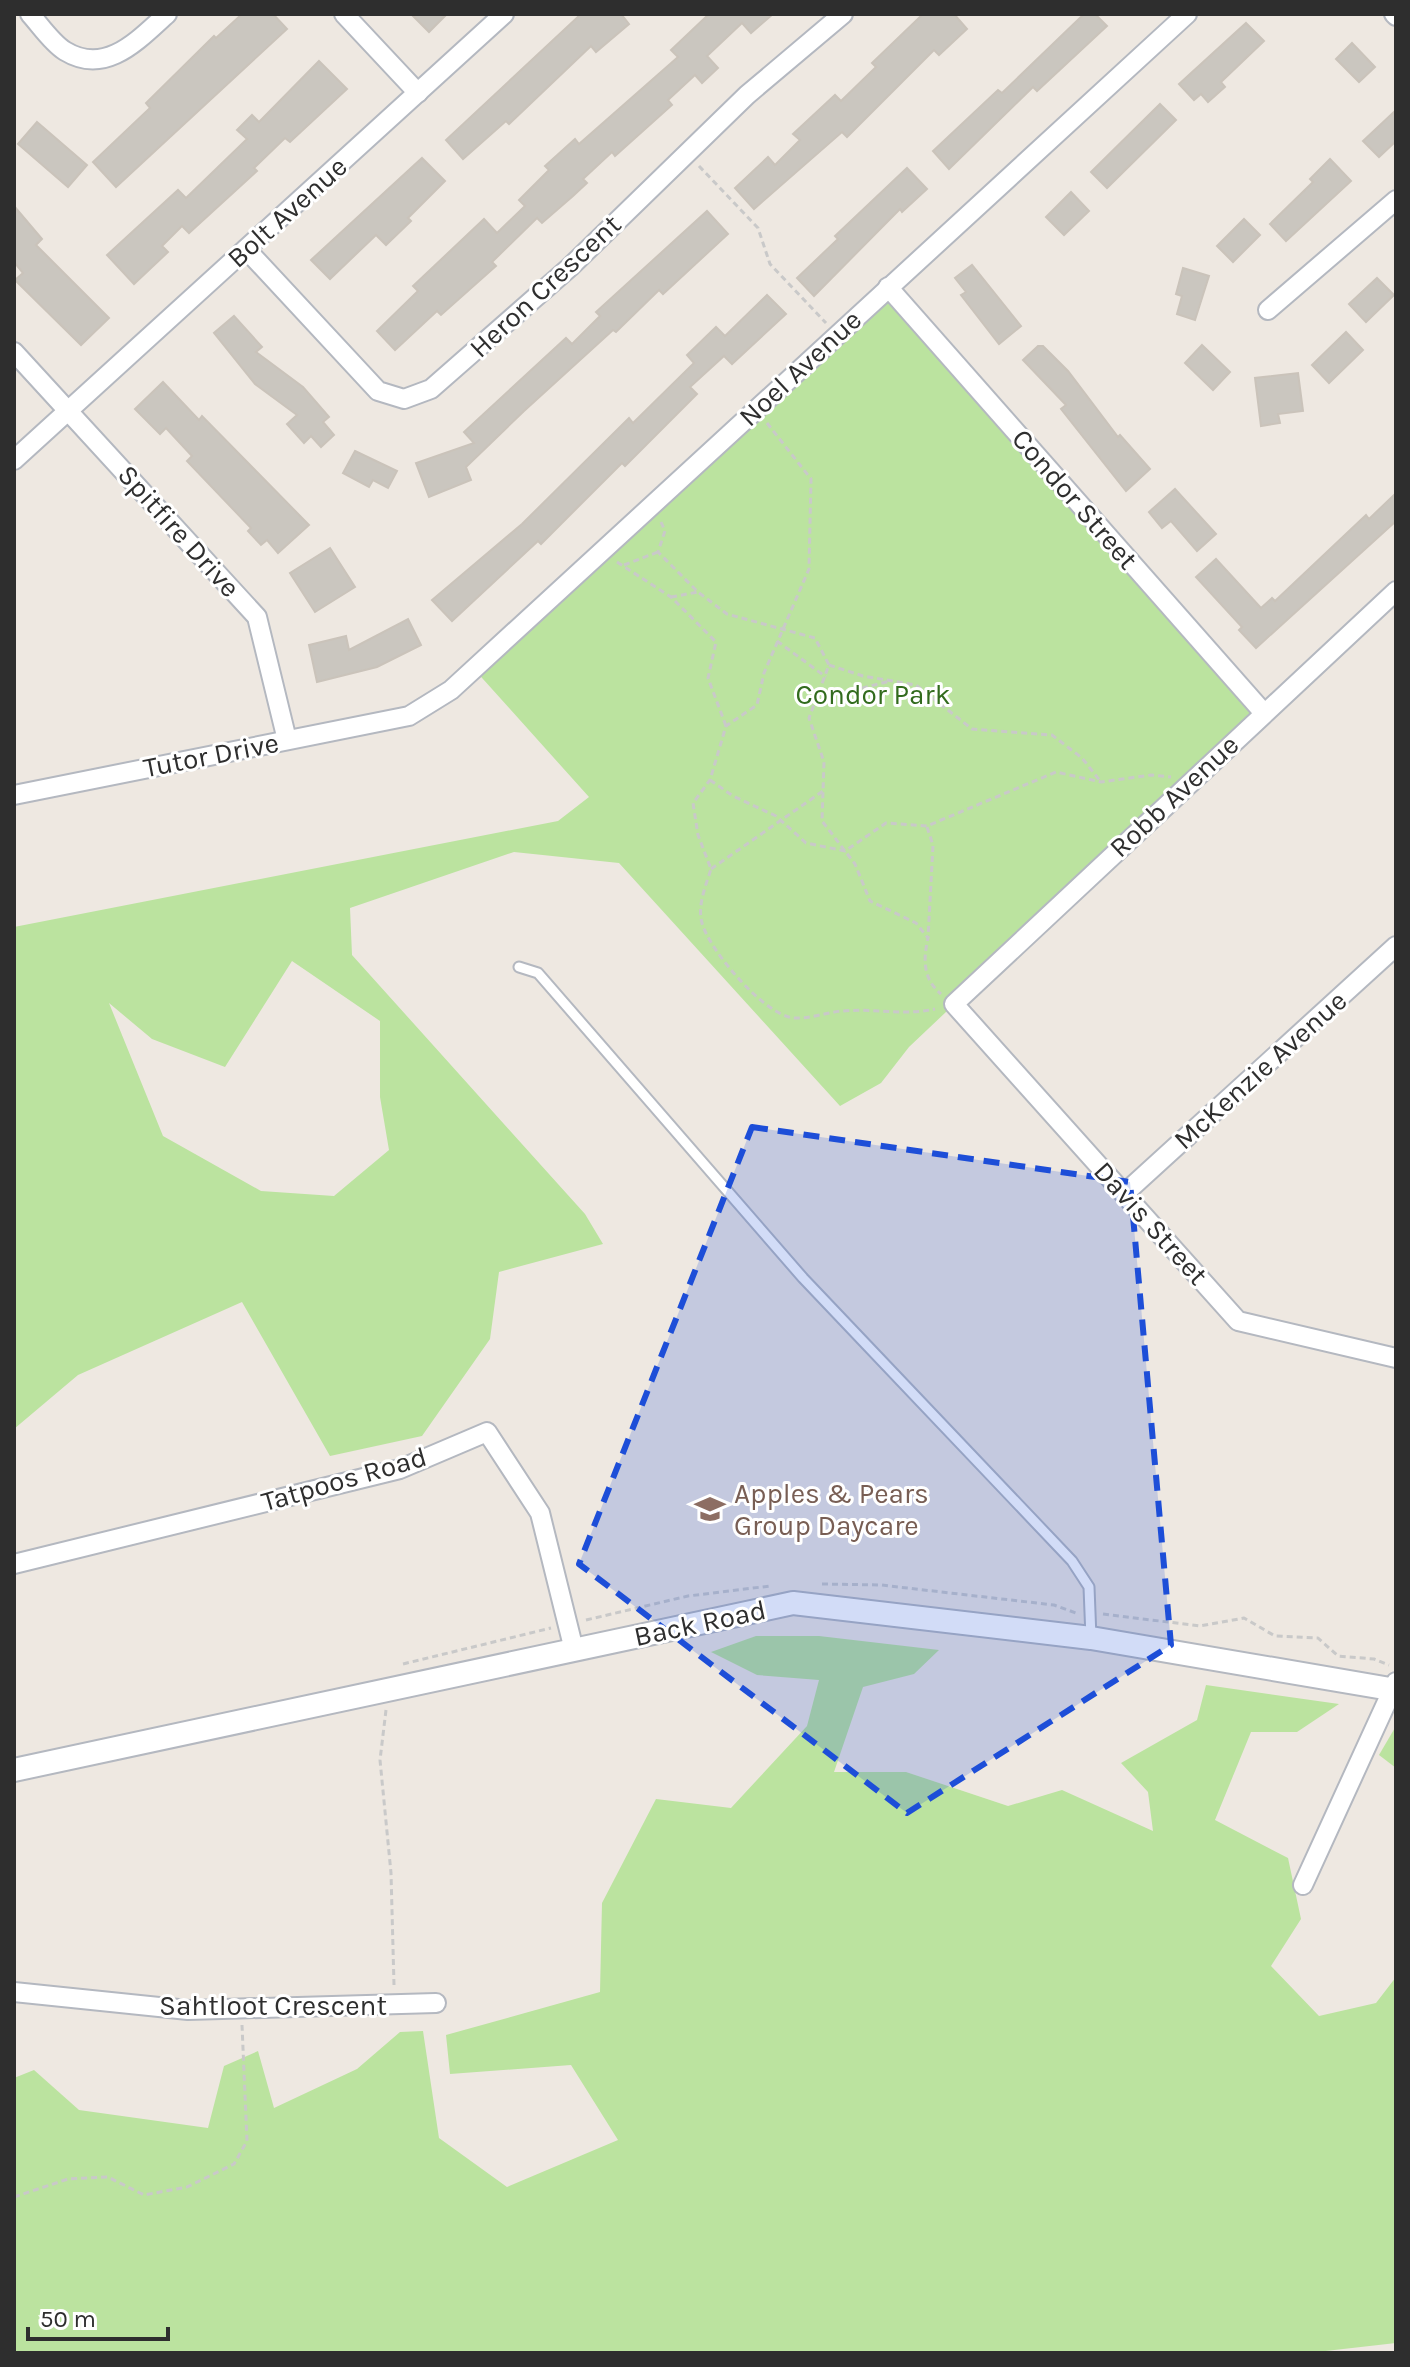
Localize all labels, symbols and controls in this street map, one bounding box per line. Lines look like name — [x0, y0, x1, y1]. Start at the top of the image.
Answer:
street label: Bolt Avenue — [220, 150, 354, 274]
street label: Heron Crescent — [463, 208, 627, 364]
street label: Noel Avenue — [732, 303, 868, 433]
street label: Condor Street — [1005, 422, 1145, 576]
street label: Spitfire Drive — [111, 458, 247, 604]
park label: Condor Park — [796, 678, 950, 711]
street label: Tutor Drive — [141, 726, 281, 784]
street label: Robb Avenue — [1103, 728, 1245, 864]
street label: McKenzie Avenue — [1167, 984, 1353, 1156]
street label: Davis Street — [1087, 1155, 1215, 1291]
street label: Tatpoos Road — [258, 1440, 430, 1518]
place label: Apples & Pears Group Daycare — [734, 1477, 929, 1542]
school or university icon: Apples & Pears Group Daycare — [693, 1492, 727, 1526]
street label: Back Road — [631, 1593, 769, 1653]
street label: Sahtloot Crescent — [159, 1989, 387, 2022]
scale bar — [28, 2291, 168, 2341]
text: 50 m — [40, 2305, 96, 2333]

